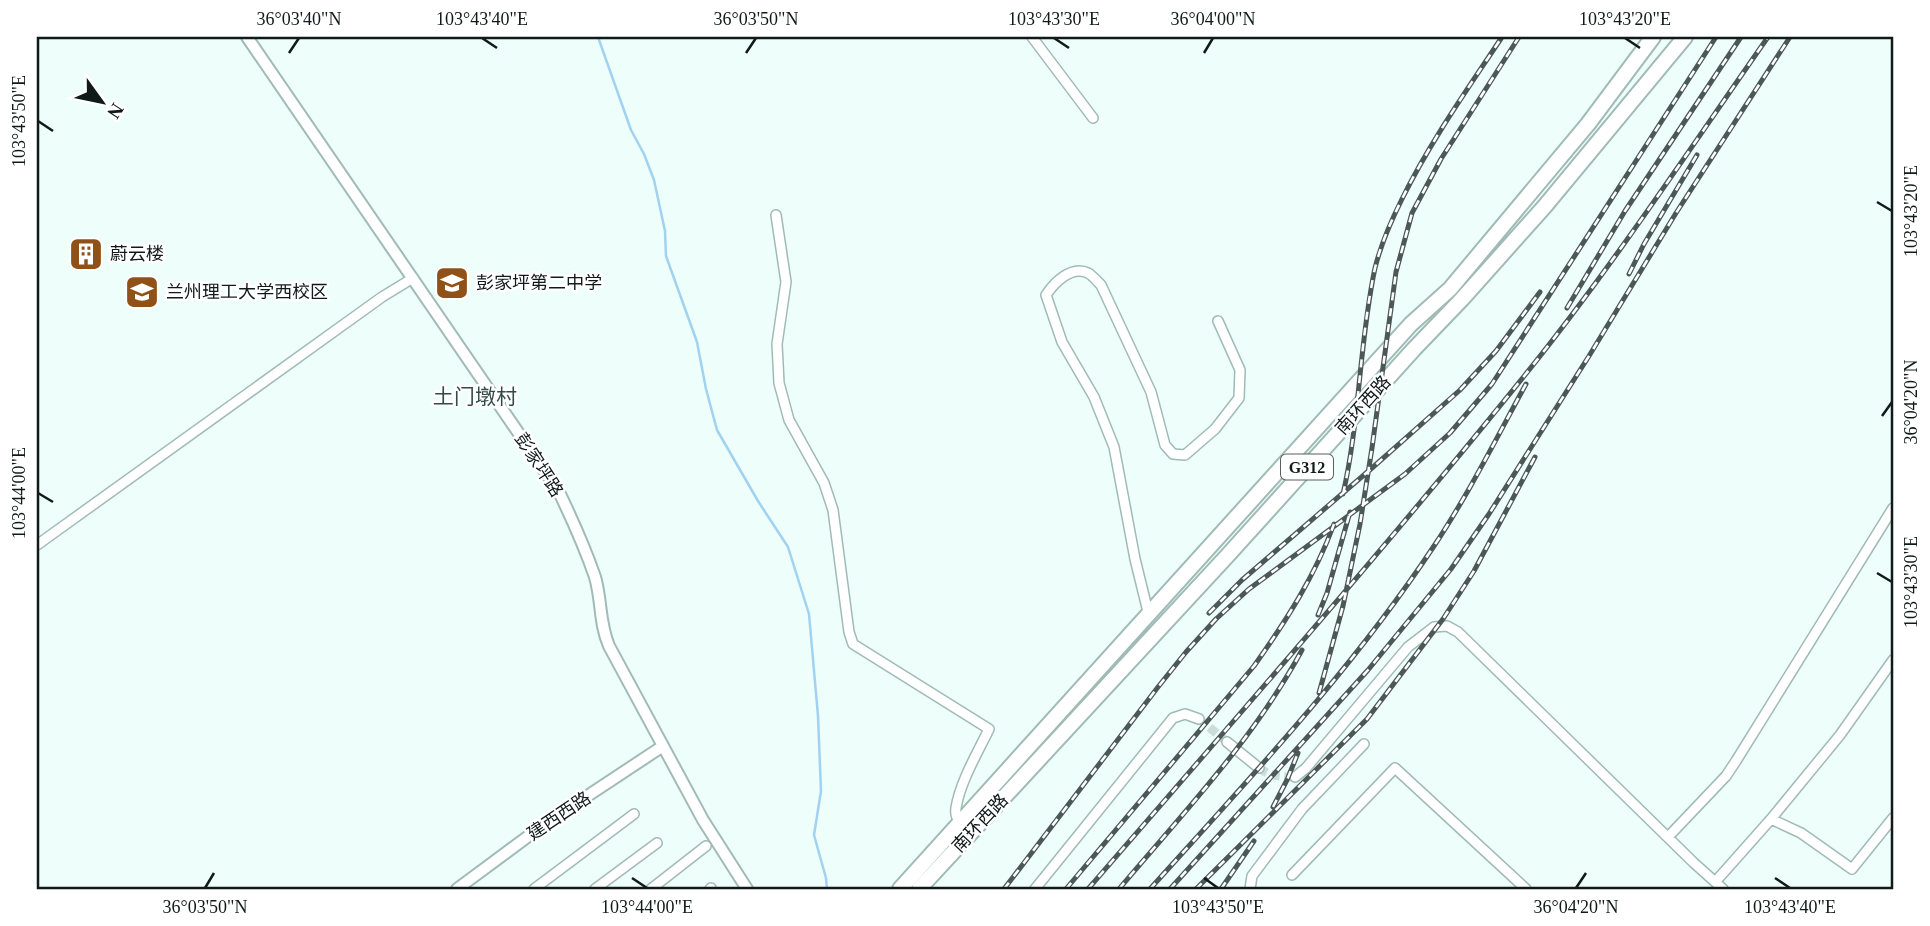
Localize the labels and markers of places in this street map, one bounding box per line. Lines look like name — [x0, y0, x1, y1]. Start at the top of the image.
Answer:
building icon: 蔚云楼 — [67, 235, 105, 273]
place label: 蔚云楼 — [110, 244, 164, 264]
school or university icon: 彭家坪第二中学 — [433, 264, 471, 302]
school or university icon: 兰州理工大学西校区 — [123, 273, 161, 311]
place label: 彭家坪第二中学 — [476, 273, 602, 293]
place label: 兰州理工大学西校区 — [166, 282, 328, 302]

